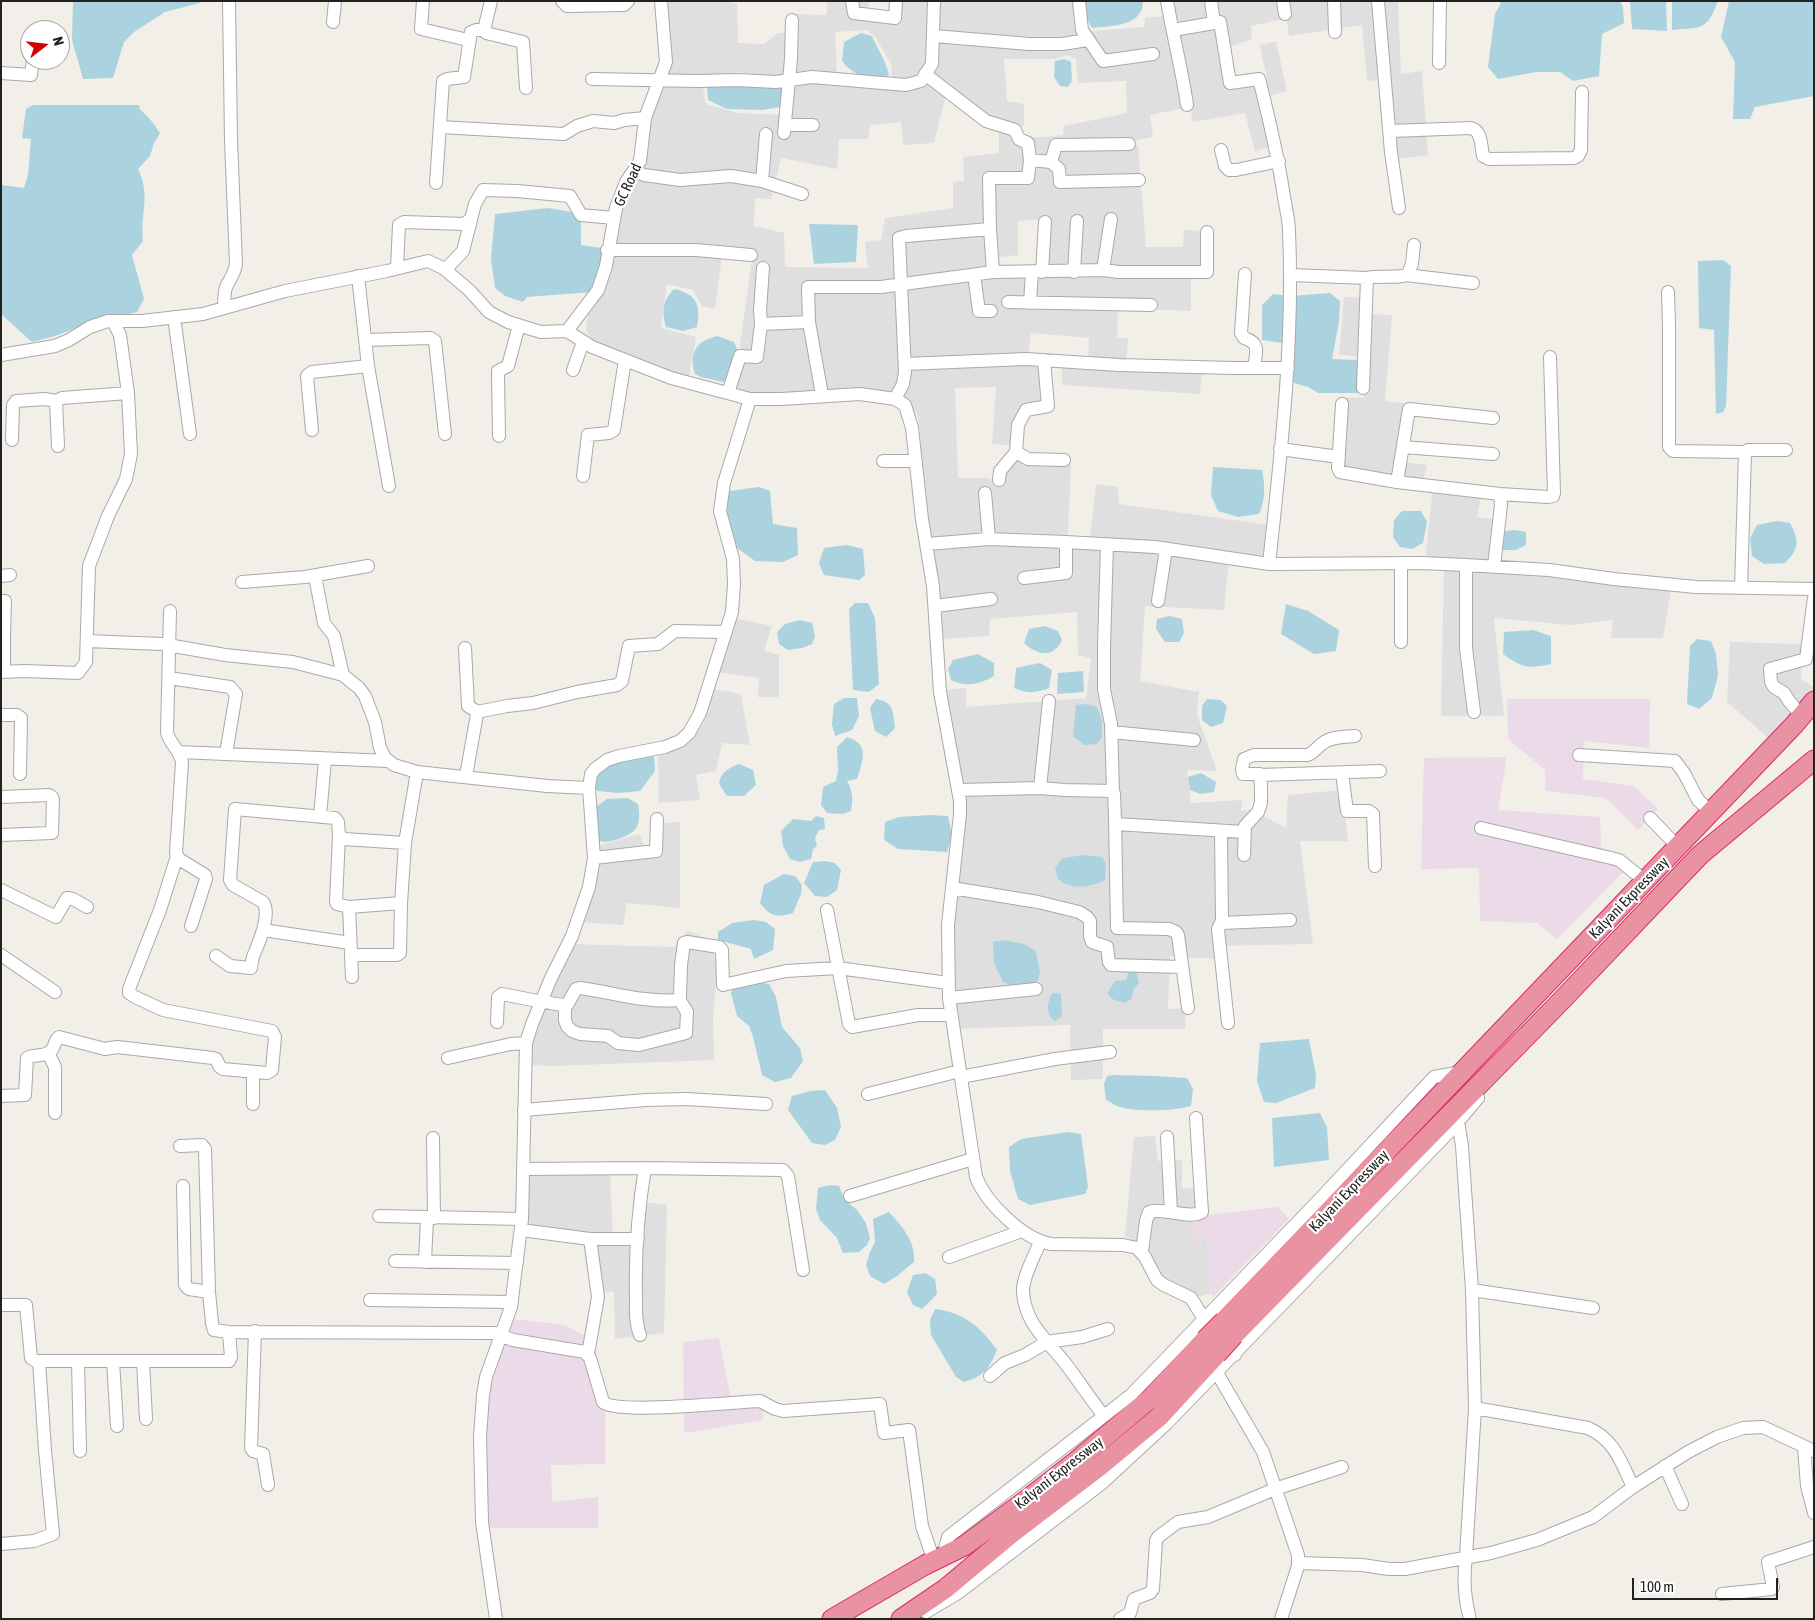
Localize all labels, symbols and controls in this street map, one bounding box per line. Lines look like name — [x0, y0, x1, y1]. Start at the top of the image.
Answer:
north arrow — [20, 20, 70, 70]
text: N — [50, 35, 67, 47]
street label: GC Road — [610, 161, 646, 209]
street label: Kalyani Expressway — [1585, 853, 1673, 943]
street label: Kalyani Expressway — [1305, 1146, 1393, 1236]
street label: Kalyani Expressway — [1011, 1433, 1107, 1513]
scale bar — [1635, 1568, 1781, 1600]
text: 100 m — [1640, 1578, 1674, 1595]

